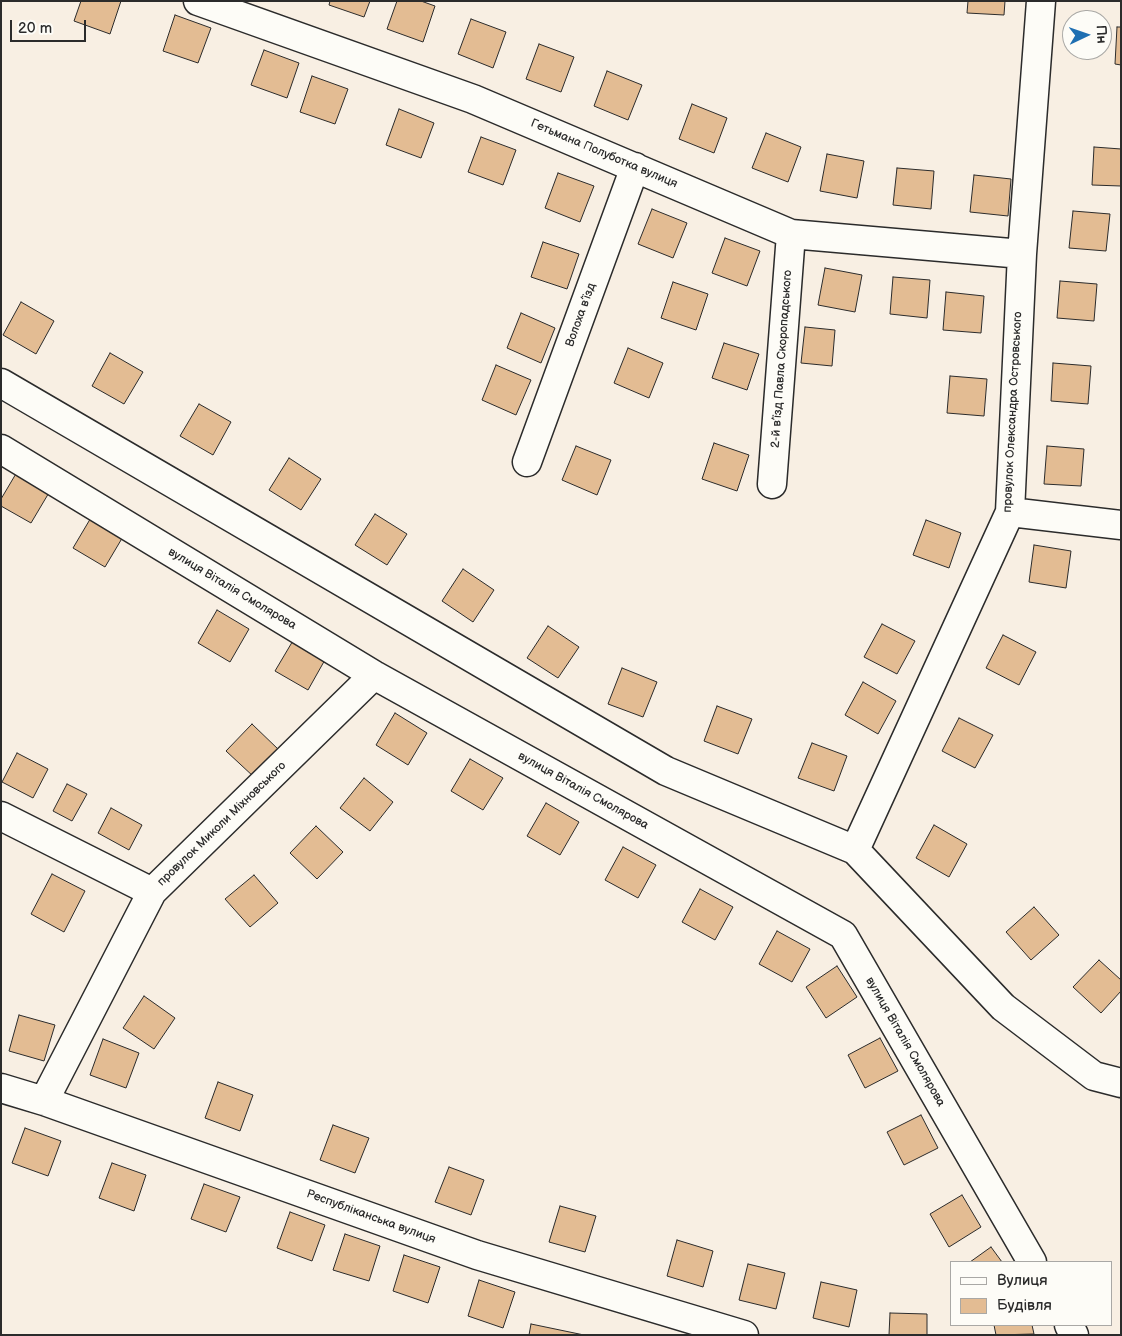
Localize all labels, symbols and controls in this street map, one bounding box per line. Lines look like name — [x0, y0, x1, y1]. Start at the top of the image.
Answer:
scale bar — [12, 10, 89, 42]
north arrow — [1062, 10, 1112, 60]
text: 20 m — [18, 19, 52, 38]
text: Пн — [1093, 24, 1110, 44]
street label: Гетьмана Полуботка вулиця — [528, 116, 680, 192]
street label: 2-й в’їзд Павла Скоропадського — [769, 269, 795, 449]
street label: Волоха в’їзд — [563, 281, 599, 349]
street label: провулок Олександра Островського — [1001, 311, 1025, 513]
street label: вулиця Віталія Смолярова — [165, 545, 299, 633]
street label: вулиця Віталія Смолярова — [515, 749, 651, 833]
street label: провулок Миколи Міхновського — [155, 759, 289, 889]
street label: вулиця Віталія Смолярова — [862, 975, 948, 1109]
street label: Республіканська вулиця — [304, 1187, 438, 1247]
legend — [950, 1261, 1112, 1326]
text: Вулиця — [997, 1271, 1048, 1290]
text: Будівля — [997, 1296, 1052, 1315]

